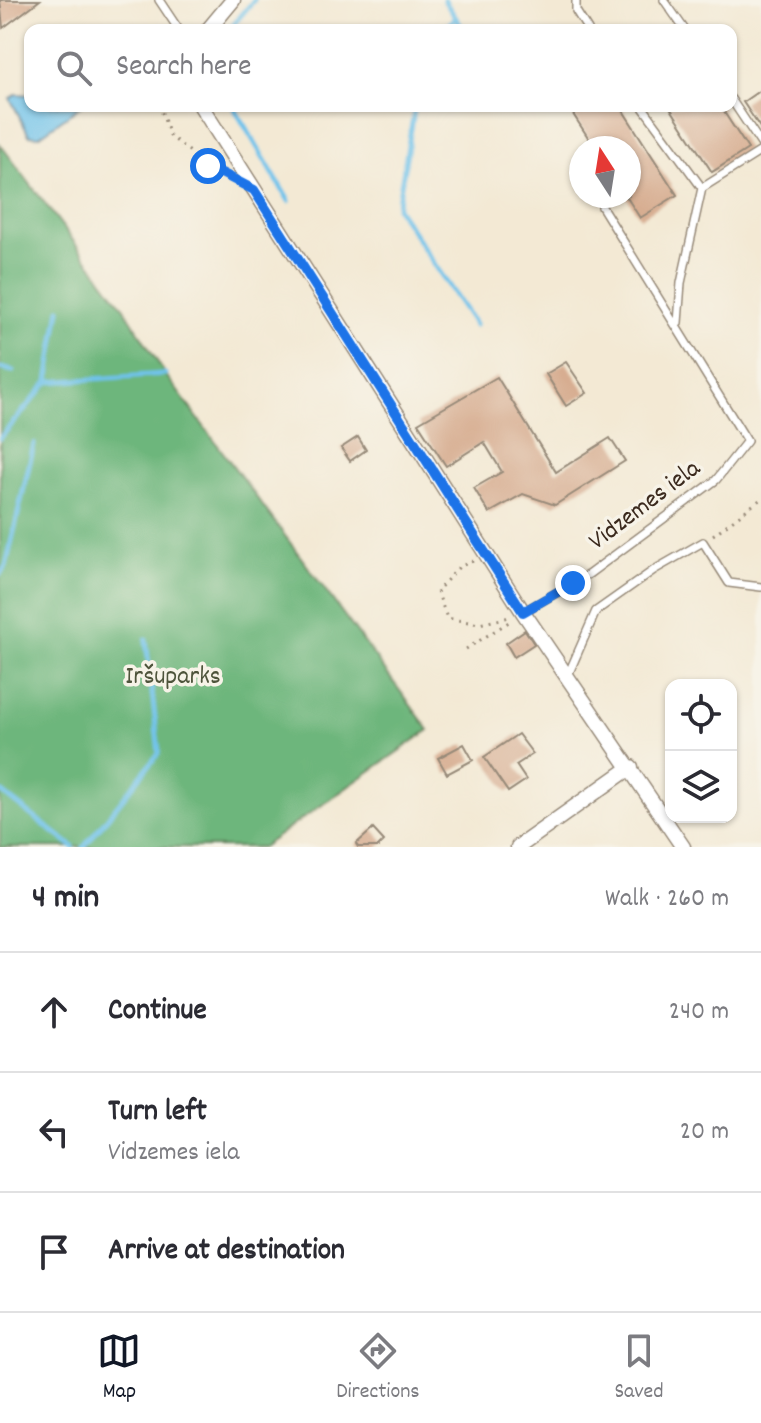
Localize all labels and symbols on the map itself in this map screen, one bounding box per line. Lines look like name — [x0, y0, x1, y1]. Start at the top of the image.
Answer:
north arrow — [569, 136, 641, 208]
route start — [190, 148, 226, 184]
street label: Vidzemes iela — [581, 451, 709, 560]
route end — [555, 565, 591, 601]
park label: Iršuparks — [125, 659, 221, 696]

